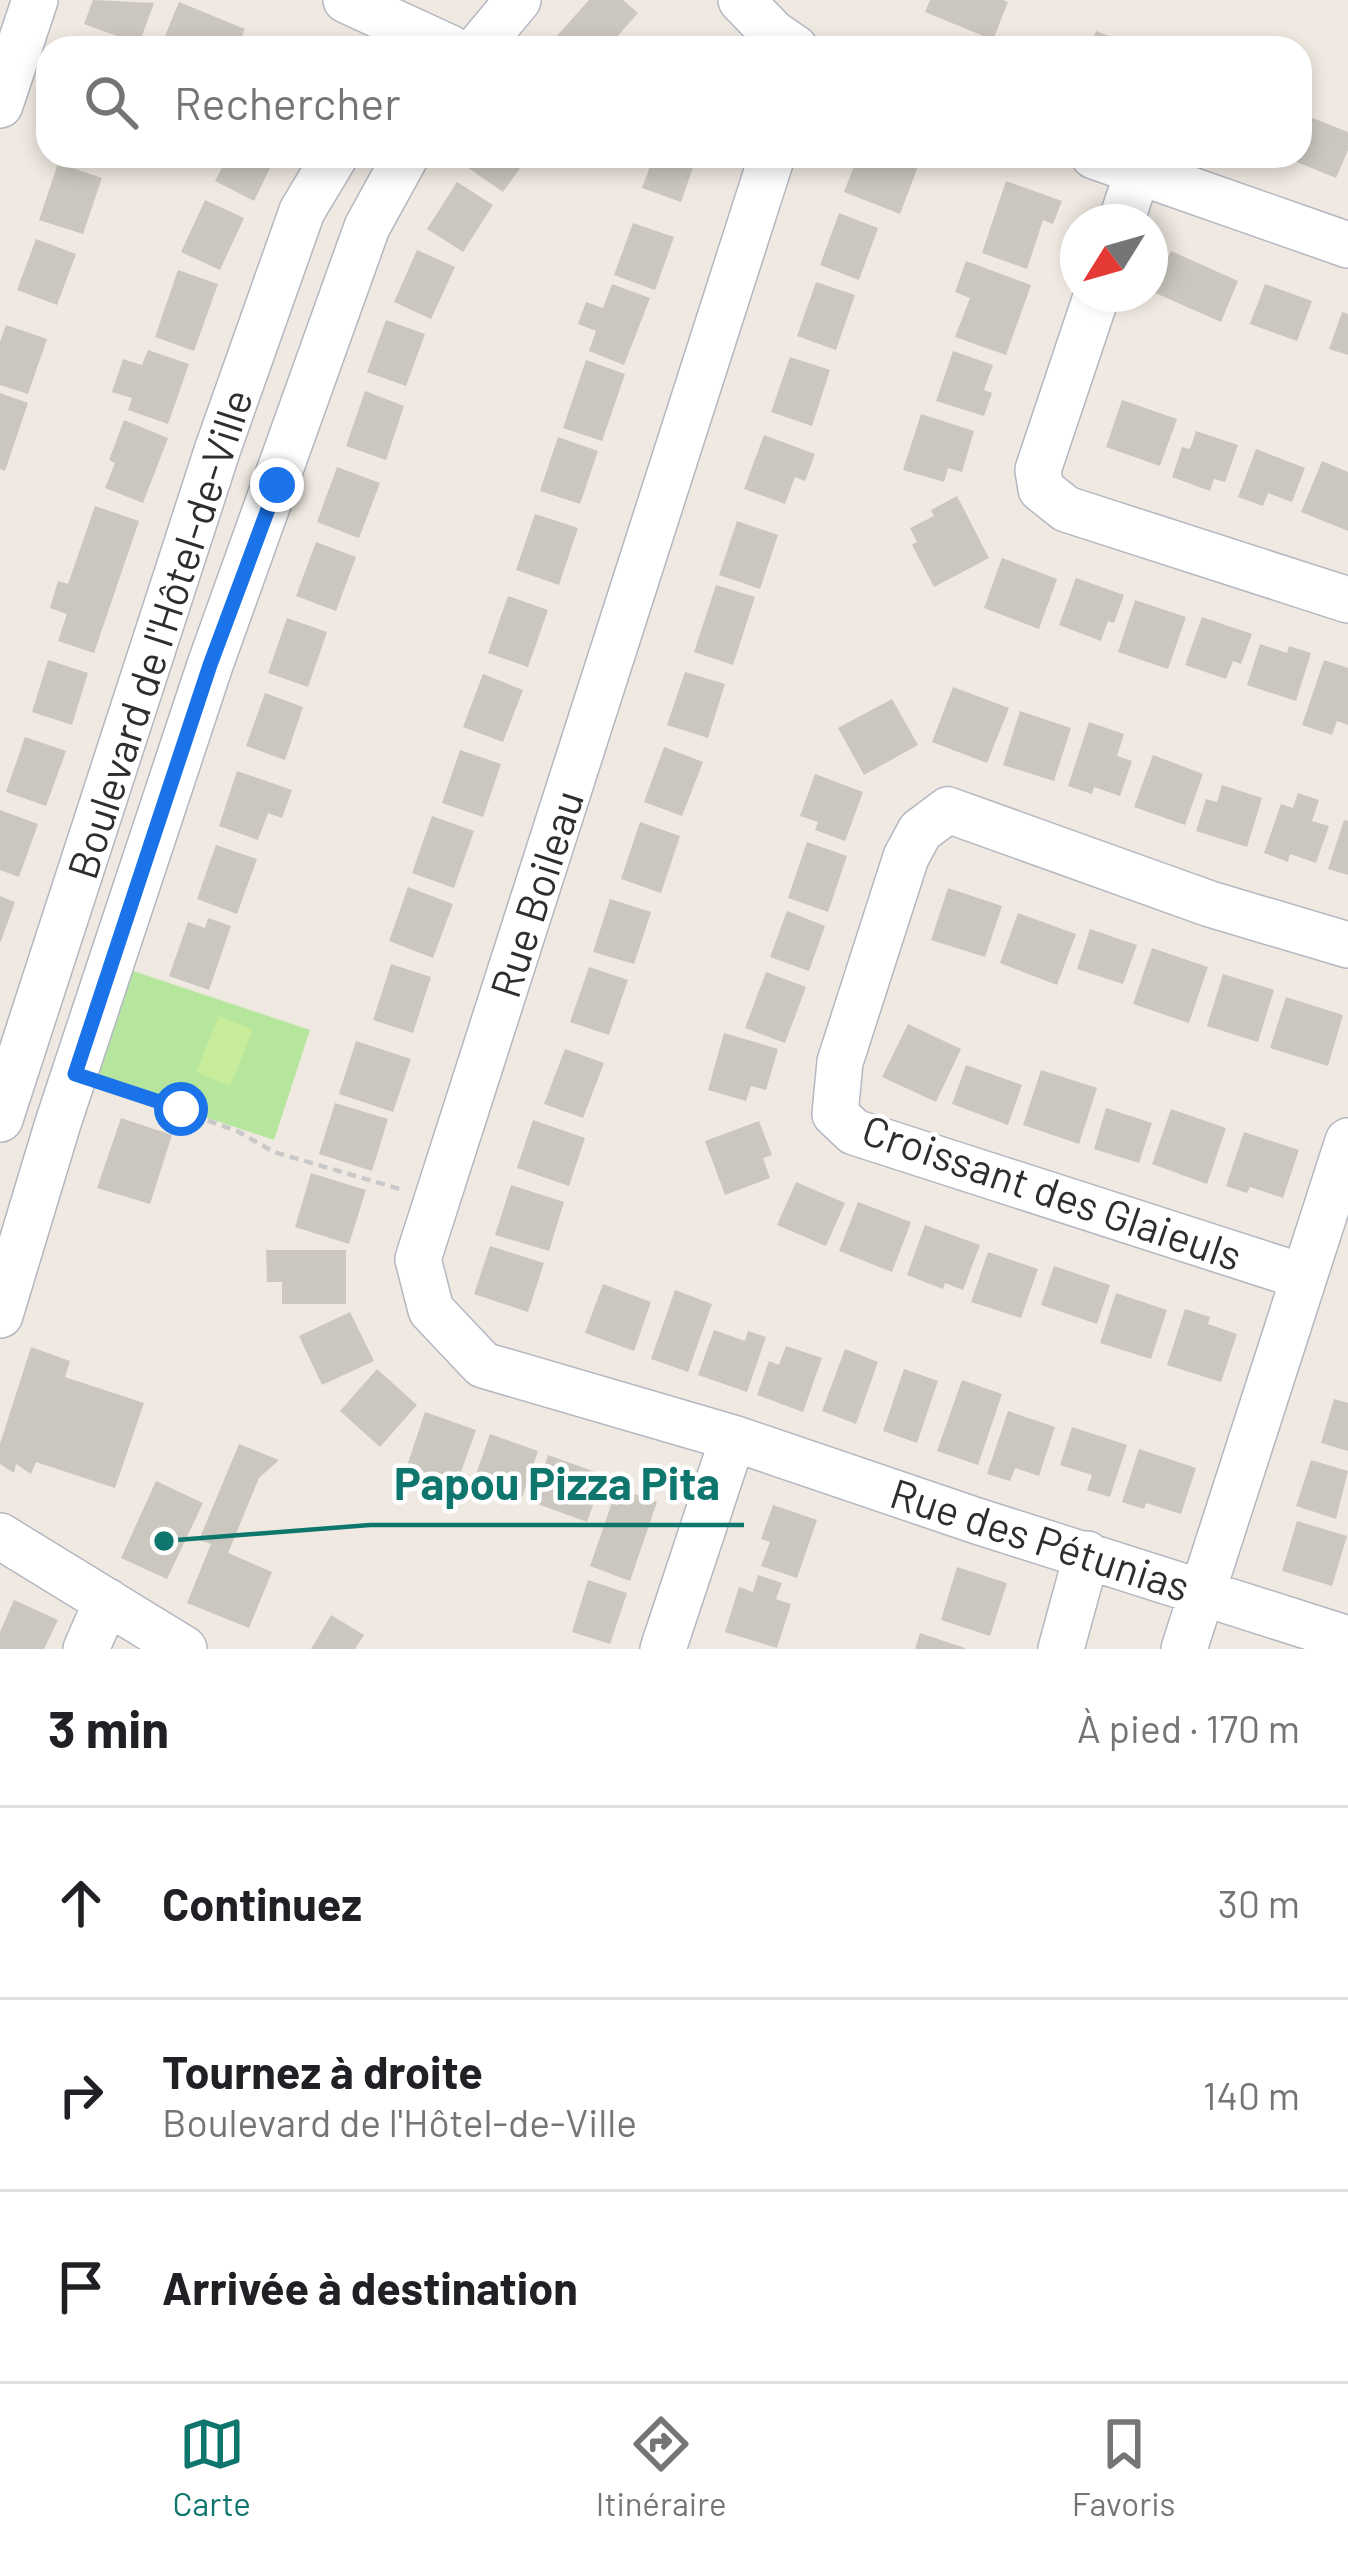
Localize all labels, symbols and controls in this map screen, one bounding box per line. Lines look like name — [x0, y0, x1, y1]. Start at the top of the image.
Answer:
search box — [36, 36, 1312, 168]
icon: search — [78, 69, 144, 135]
text: Rechercher — [174, 75, 401, 129]
north arrow — [1060, 204, 1168, 312]
street label: Boulevard de l'Hôtel-de-Ville — [55, 382, 261, 884]
route end — [250, 458, 304, 512]
street label: Rue Boileau — [478, 784, 592, 1003]
route start — [154, 1082, 208, 1136]
street label: Croissant des Glaieuls — [857, 1103, 1249, 1279]
callout: Papou Pizza Pita — [370, 1444, 744, 1525]
text: Papou Pizza Pita — [394, 1455, 720, 1509]
street label: Rue des Pétunias — [885, 1466, 1197, 1610]
text: 3 min — [48, 1697, 169, 1758]
text: À pied · 170 m — [1077, 1704, 1300, 1751]
icon: ahead — [48, 1870, 114, 1936]
text: Continuez — [162, 1876, 362, 1930]
text: 30 m — [1218, 1879, 1300, 1926]
text: Tournez à droite — [162, 2044, 483, 2098]
icon: right — [48, 2062, 114, 2128]
text: 140 m — [1203, 2071, 1300, 2118]
text: Boulevard de l'Hôtel-de-Ville — [162, 2098, 637, 2145]
icon: arrive — [48, 2254, 114, 2320]
text: Arrivée à destination — [162, 2260, 578, 2314]
tab: Carte — [173, 2411, 251, 2523]
tab: Itinéraire — [596, 2411, 727, 2523]
tab: Favoris — [1072, 2411, 1175, 2523]

